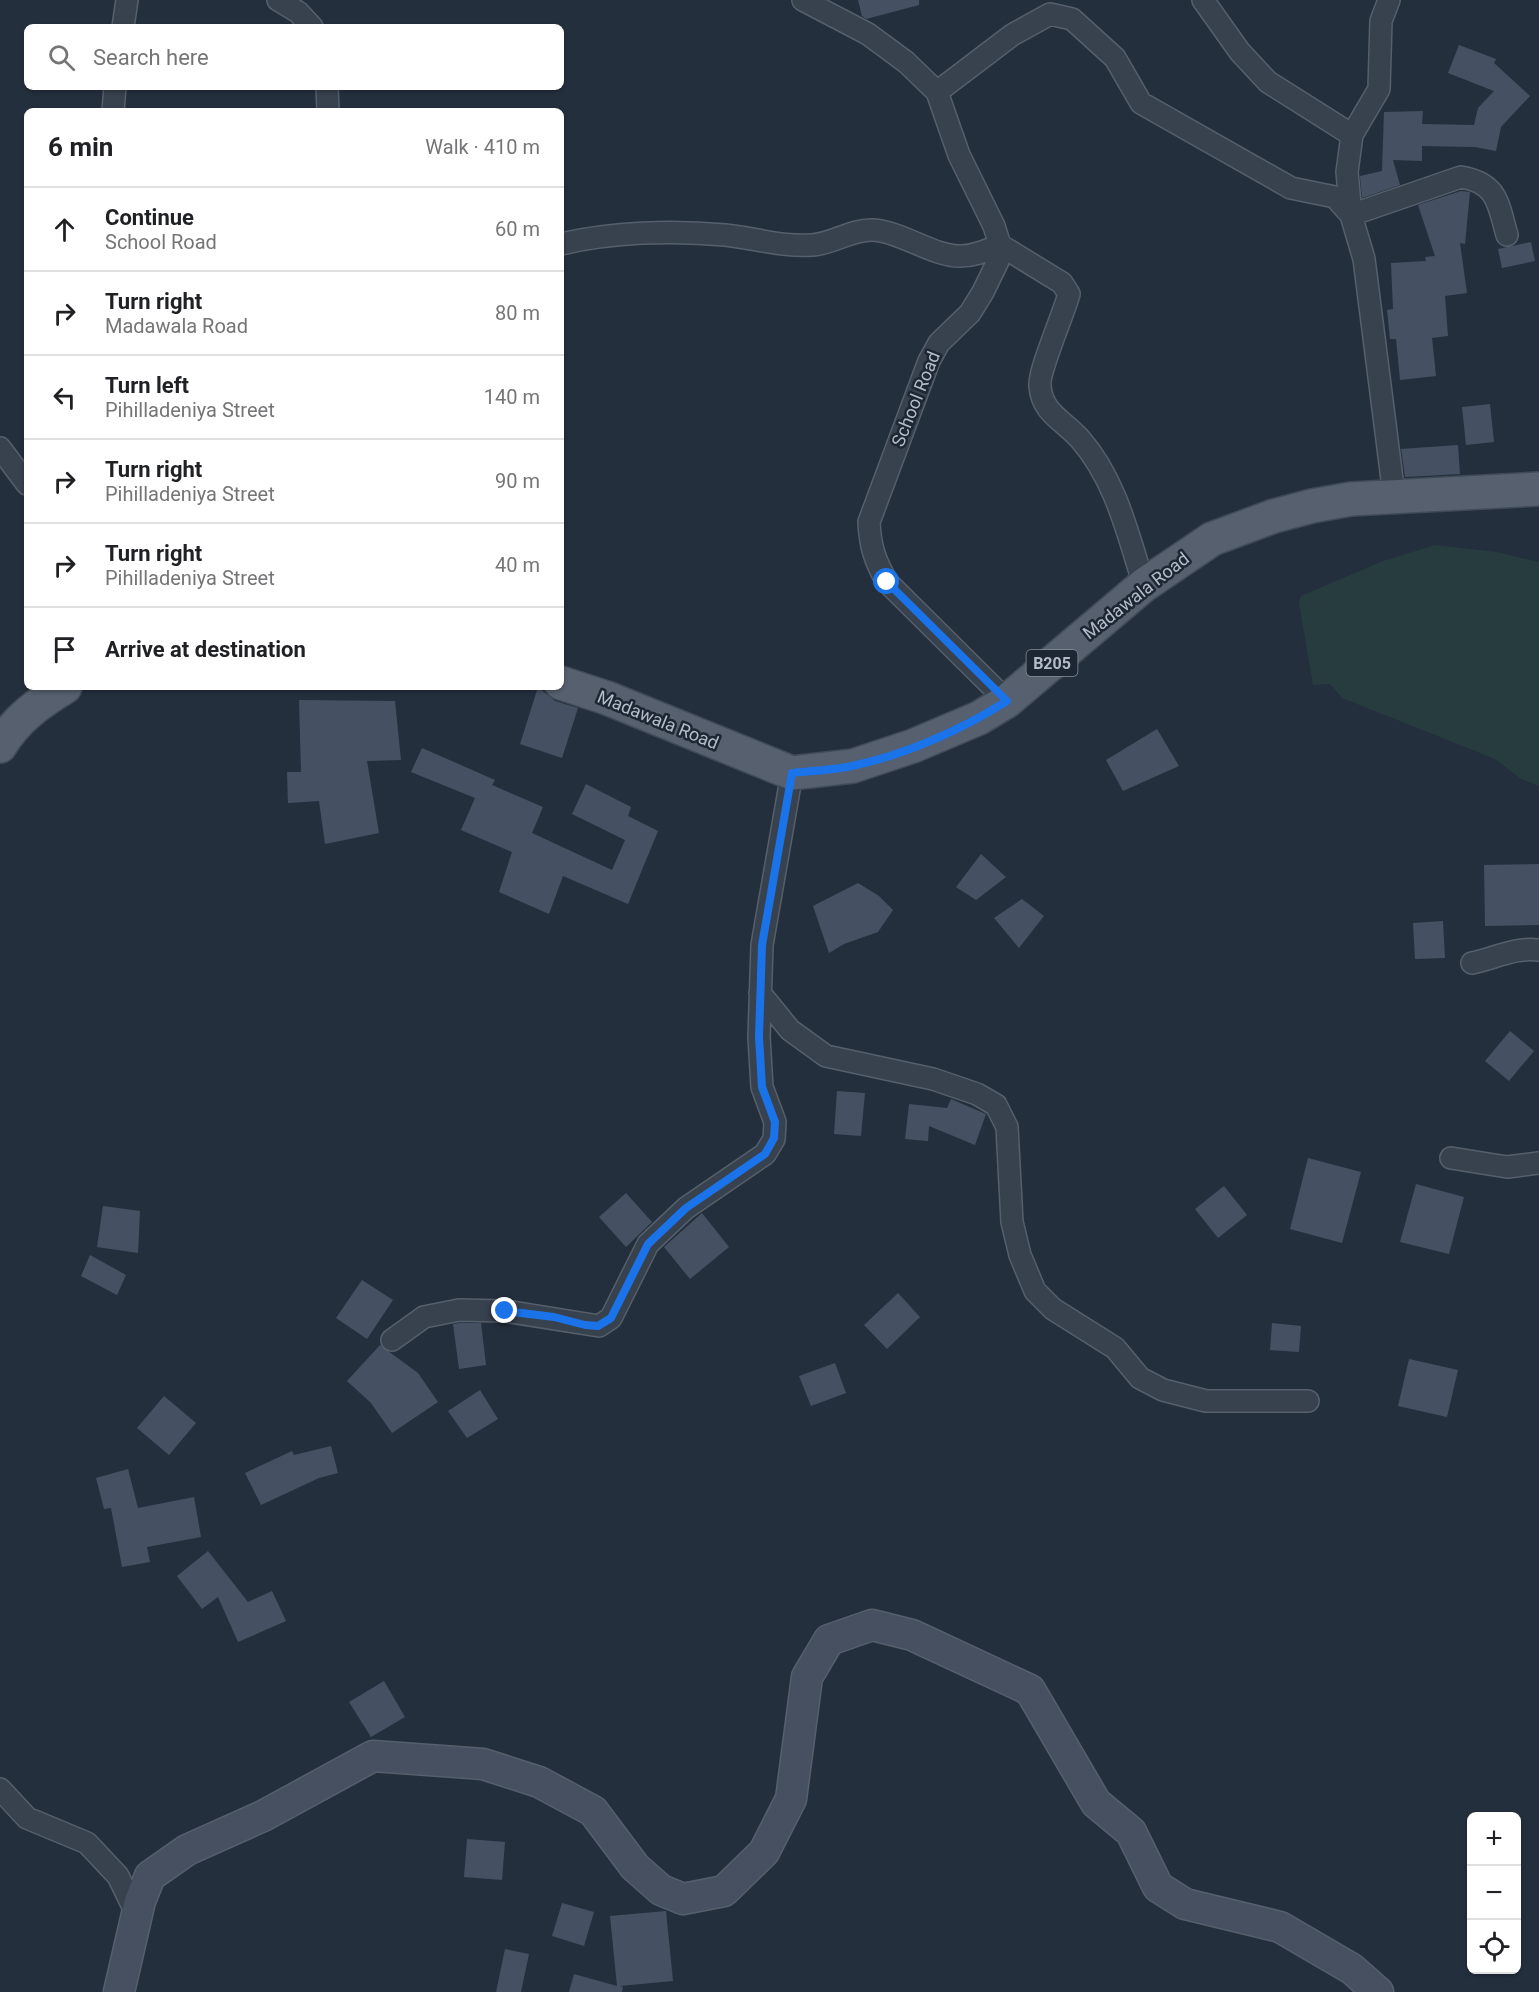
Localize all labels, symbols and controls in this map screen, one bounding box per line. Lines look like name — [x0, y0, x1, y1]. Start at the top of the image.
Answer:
search box — [24, 24, 564, 90]
icon: search — [45, 41, 78, 74]
text: Search here — [93, 45, 209, 70]
text: 6 min — [48, 132, 113, 162]
text: Walk · 410 m — [425, 135, 540, 159]
text: Continue — [105, 205, 194, 230]
icon: ahead — [48, 213, 81, 246]
text: 60 m — [495, 217, 540, 241]
text: School Road — [105, 230, 217, 254]
text: Turn right — [105, 289, 202, 314]
icon: right — [48, 297, 81, 330]
text: 80 m — [495, 301, 540, 325]
text: Madawala Road — [105, 314, 248, 338]
street label: School Road — [887, 348, 944, 449]
text: Turn left — [105, 373, 189, 398]
icon: left — [48, 381, 81, 414]
text: 140 m — [484, 385, 540, 409]
text: Pihilladeniya Street — [105, 398, 275, 422]
text: Turn right — [105, 457, 202, 482]
icon: right — [48, 465, 81, 498]
text: 90 m — [495, 469, 540, 493]
text: Pihilladeniya Street — [105, 482, 275, 506]
text: Turn right — [105, 541, 202, 566]
street label: Madawala Road — [1079, 548, 1193, 643]
icon: right — [48, 549, 81, 582]
text: 40 m — [495, 553, 540, 577]
text: Pihilladeniya Street — [105, 566, 275, 590]
route start — [873, 568, 899, 594]
icon: arrive — [48, 633, 81, 666]
text: Arrive at destination — [105, 637, 306, 662]
road number: B205 — [1026, 650, 1078, 676]
street label: Madawala Road — [595, 686, 722, 753]
route end — [491, 1297, 517, 1323]
map controls — [1467, 1812, 1521, 1974]
button: + — [1467, 1812, 1521, 1866]
button: − — [1467, 1866, 1521, 1920]
button: locate — [1467, 1920, 1521, 1974]

